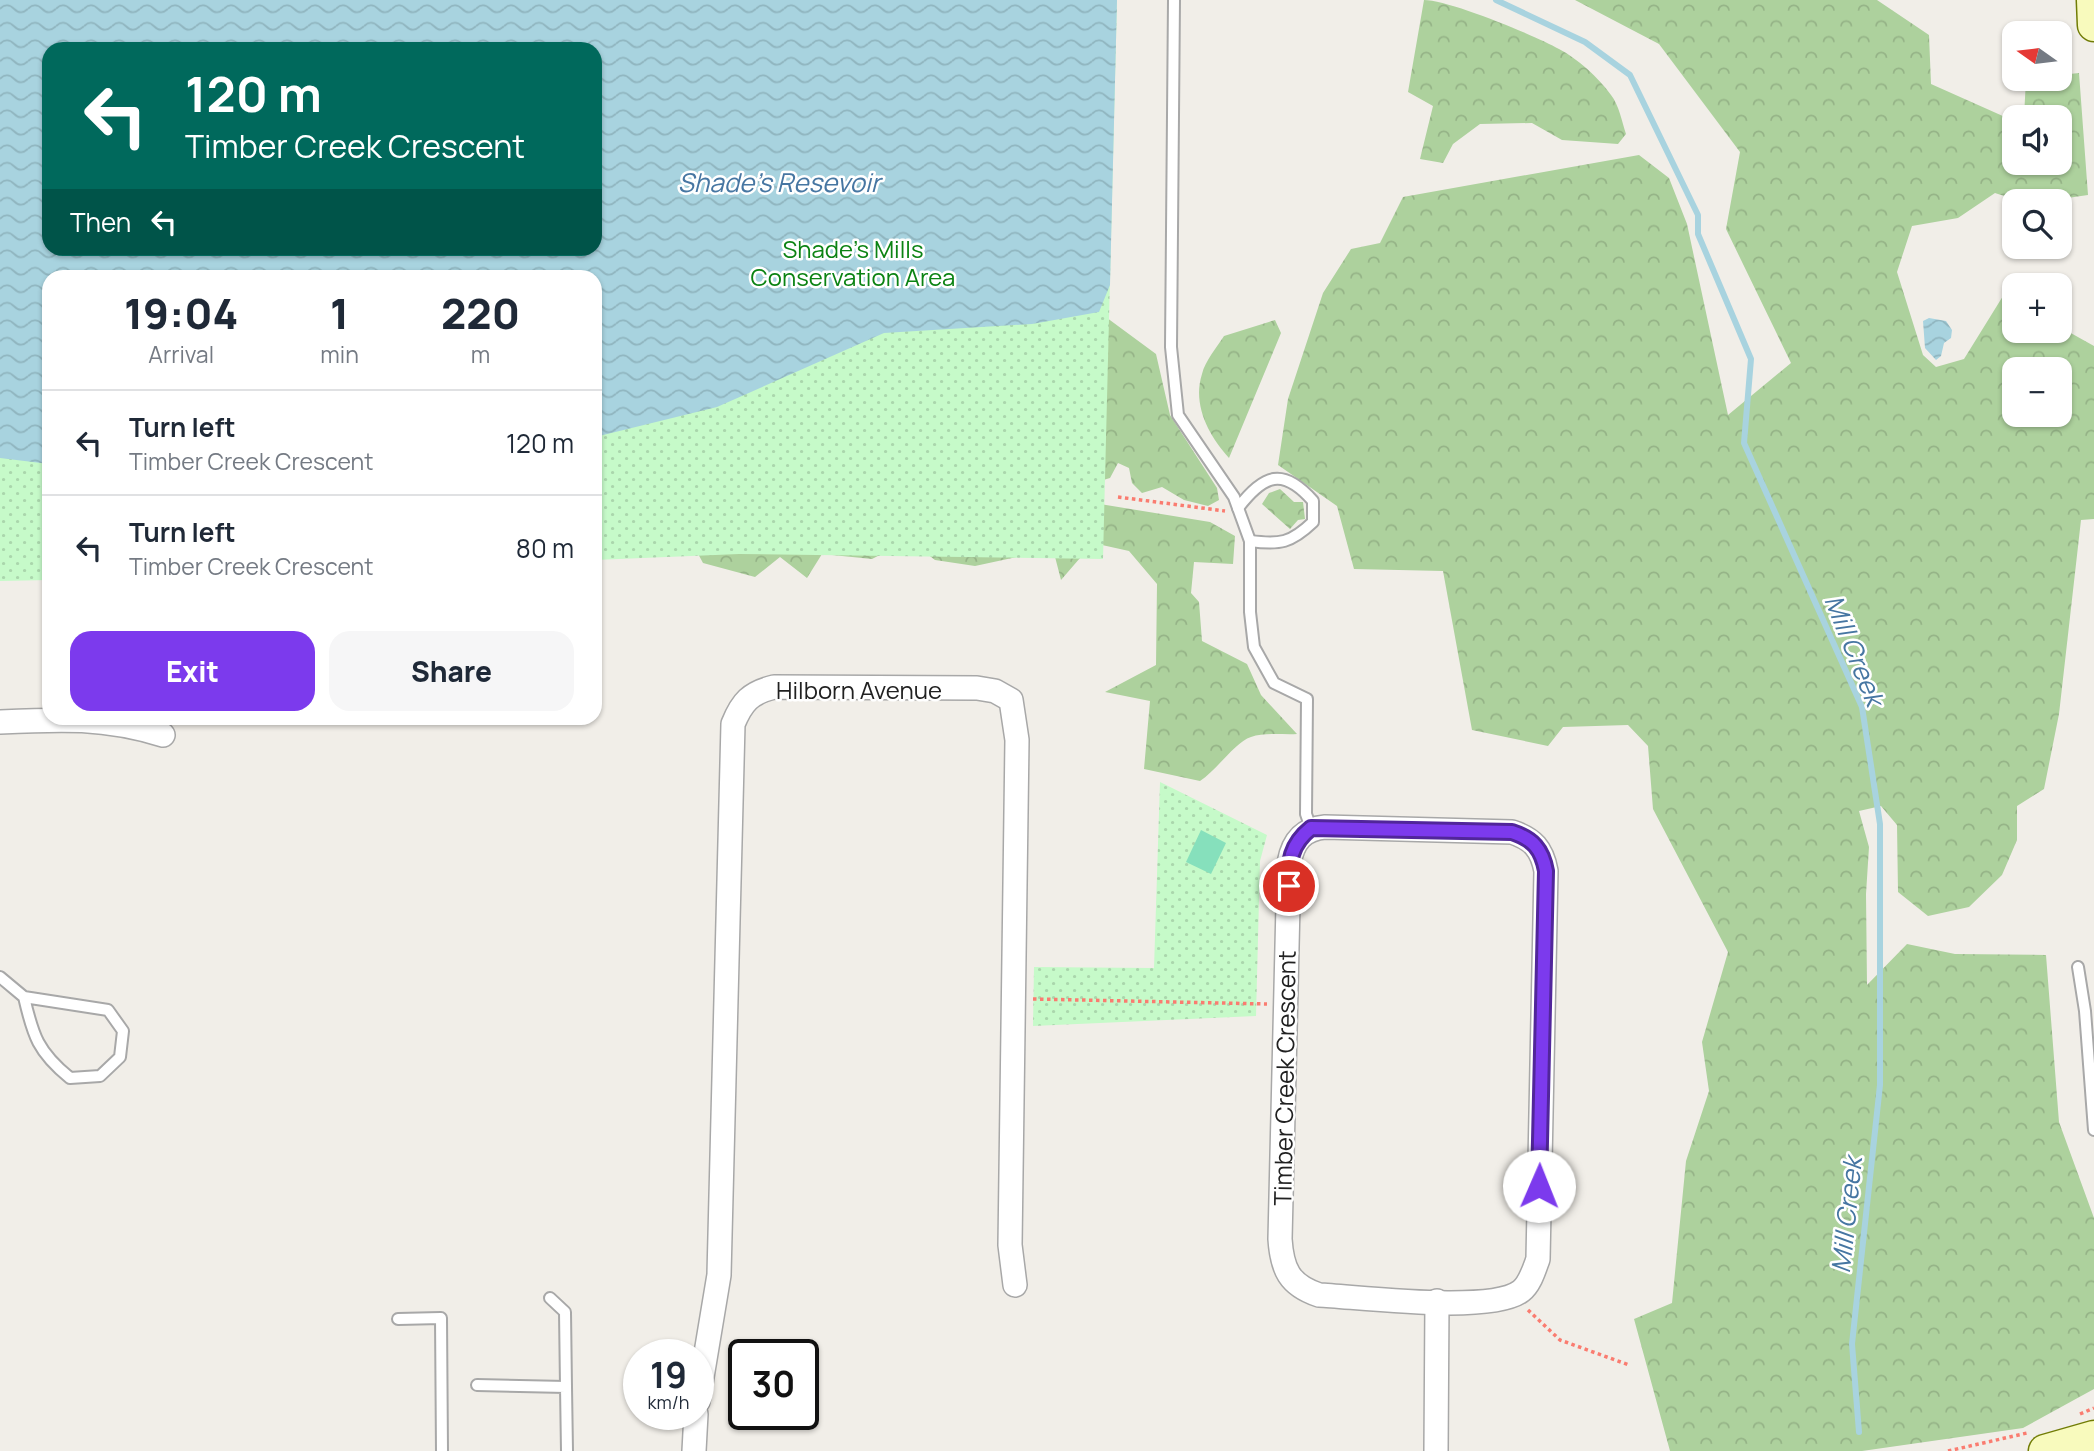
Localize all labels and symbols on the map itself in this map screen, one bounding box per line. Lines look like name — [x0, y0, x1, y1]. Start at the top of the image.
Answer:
north arrow — [2002, 21, 2072, 91]
water label: Shade’s Resevoir — [678, 164, 884, 200]
park label: Shade’s Mills Conservation Area — [751, 232, 955, 293]
water label: Mill Creek — [1817, 589, 1895, 714]
street label: Hilborn Avenue — [776, 673, 942, 706]
pin — [1259, 856, 1319, 916]
street label: Timber Creek Crescent — [1265, 950, 1303, 1206]
position arrow — [1502, 1149, 1576, 1223]
water label: Mill Creek — [1822, 1151, 1870, 1275]
speed limit sign: 30 — [728, 1339, 819, 1430]

